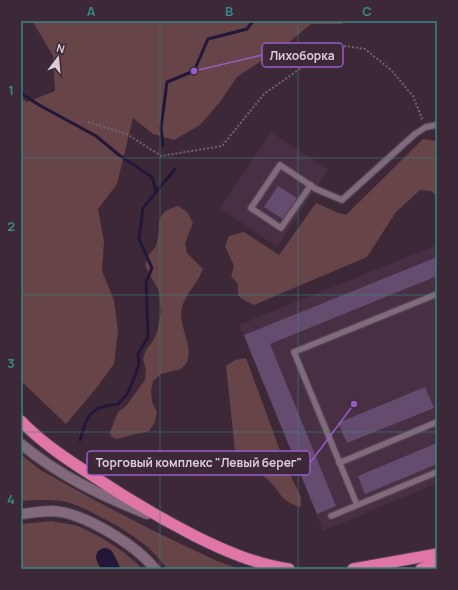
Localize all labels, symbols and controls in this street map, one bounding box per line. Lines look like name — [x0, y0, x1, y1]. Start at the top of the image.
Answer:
text: A — [87, 2, 96, 20]
text: B — [225, 2, 233, 20]
text: C — [362, 2, 372, 20]
north arrow — [38, 38, 78, 78]
text: N — [55, 40, 67, 56]
callout: Лихоборка — [262, 43, 343, 67]
text: Лихоборка — [269, 47, 335, 64]
text: 1 — [8, 81, 14, 99]
text: 2 — [7, 217, 15, 235]
text: 3 — [7, 354, 15, 372]
callout: Торговый комплекс "Левый берег" — [87, 451, 310, 475]
text: Торговый комплекс "Левый берег" — [96, 454, 302, 471]
text: 4 — [7, 490, 15, 508]

